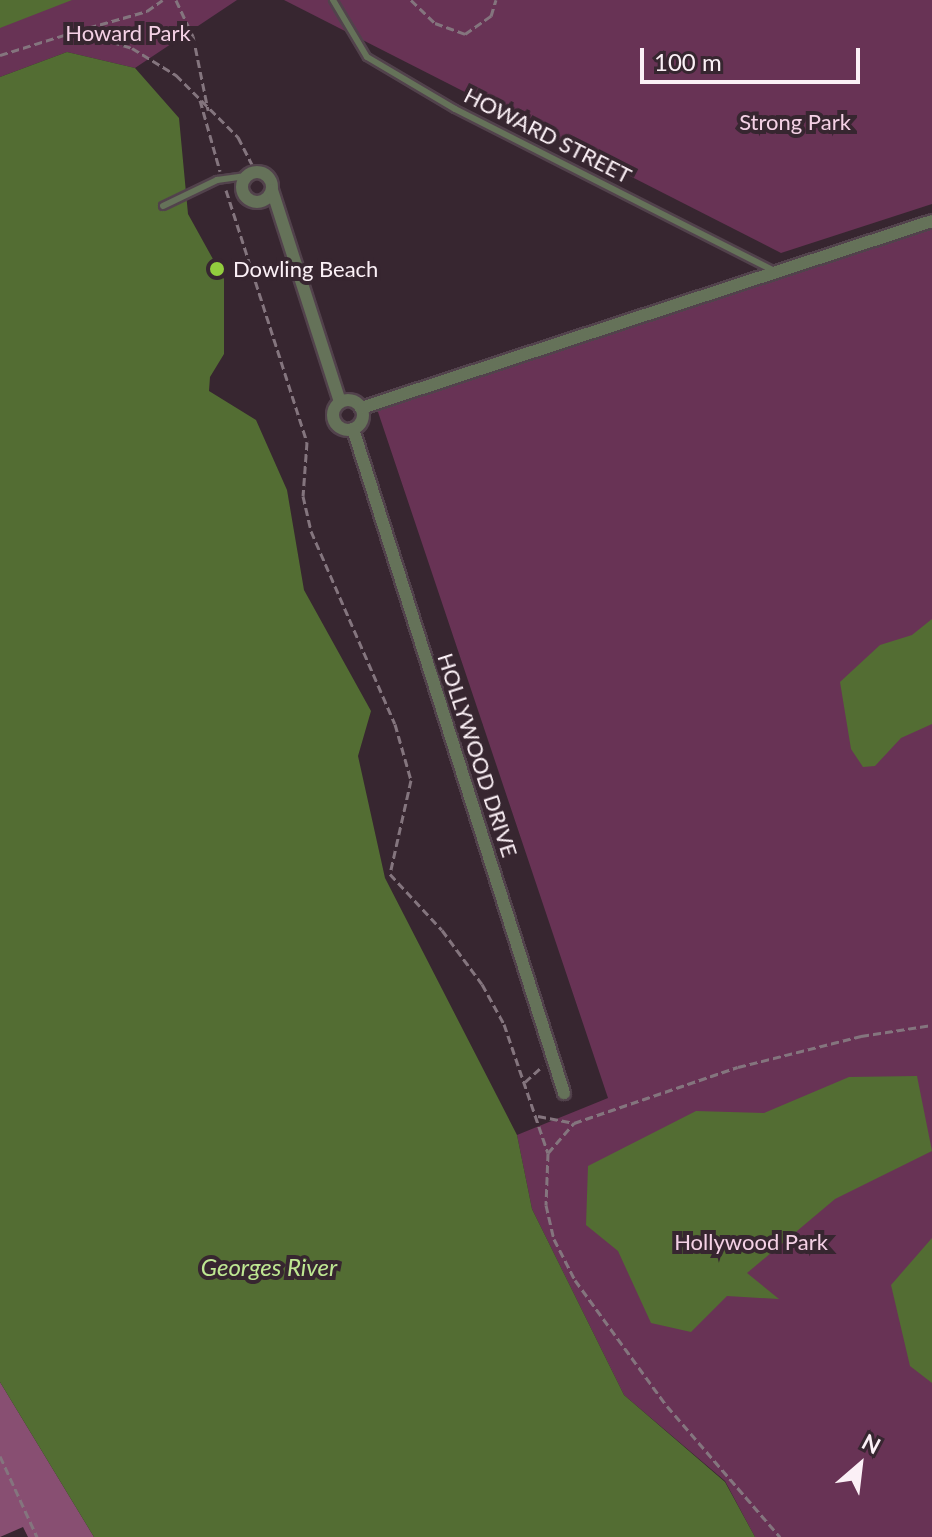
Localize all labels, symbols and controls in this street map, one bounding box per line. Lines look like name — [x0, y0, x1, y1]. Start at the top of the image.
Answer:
park label: Howard Park — [65, 20, 191, 46]
scale bar — [644, 32, 864, 82]
text: 100 m — [654, 47, 722, 76]
street label: HOWARD STREET — [460, 81, 636, 189]
park label: Strong Park — [739, 109, 851, 135]
place label: Dowling Beach — [233, 256, 378, 282]
marker: Dowling Beach — [208, 260, 226, 278]
street label: HOLLYWOOD DRIVE — [433, 650, 523, 860]
park label: Hollywood Park — [674, 1229, 828, 1255]
water label: Georges River — [201, 1253, 337, 1281]
north arrow — [820, 1425, 900, 1505]
text: N — [858, 1427, 885, 1459]

